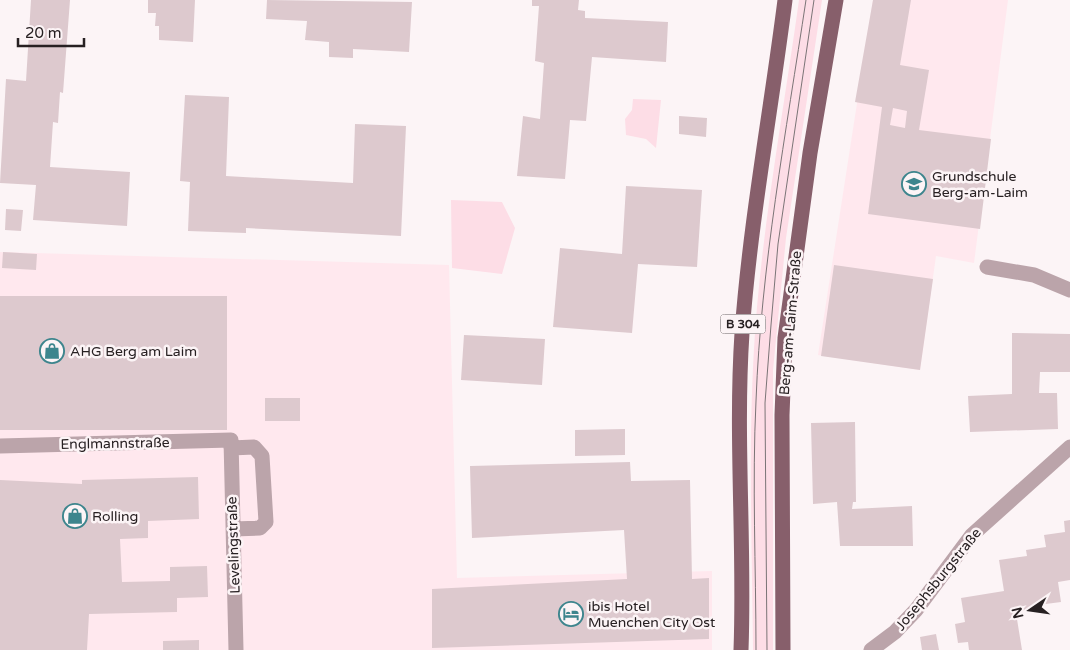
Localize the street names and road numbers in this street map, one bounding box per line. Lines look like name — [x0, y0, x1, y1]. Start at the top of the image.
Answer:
street label: Berg-am-Laim-Straße — [776, 250, 805, 396]
road number: B 304 — [720, 314, 766, 334]
street label: Englmannstraße — [60, 434, 170, 453]
street label: Levelingstraße — [223, 496, 244, 594]
street label: Josephsburgstraße — [892, 525, 985, 634]

